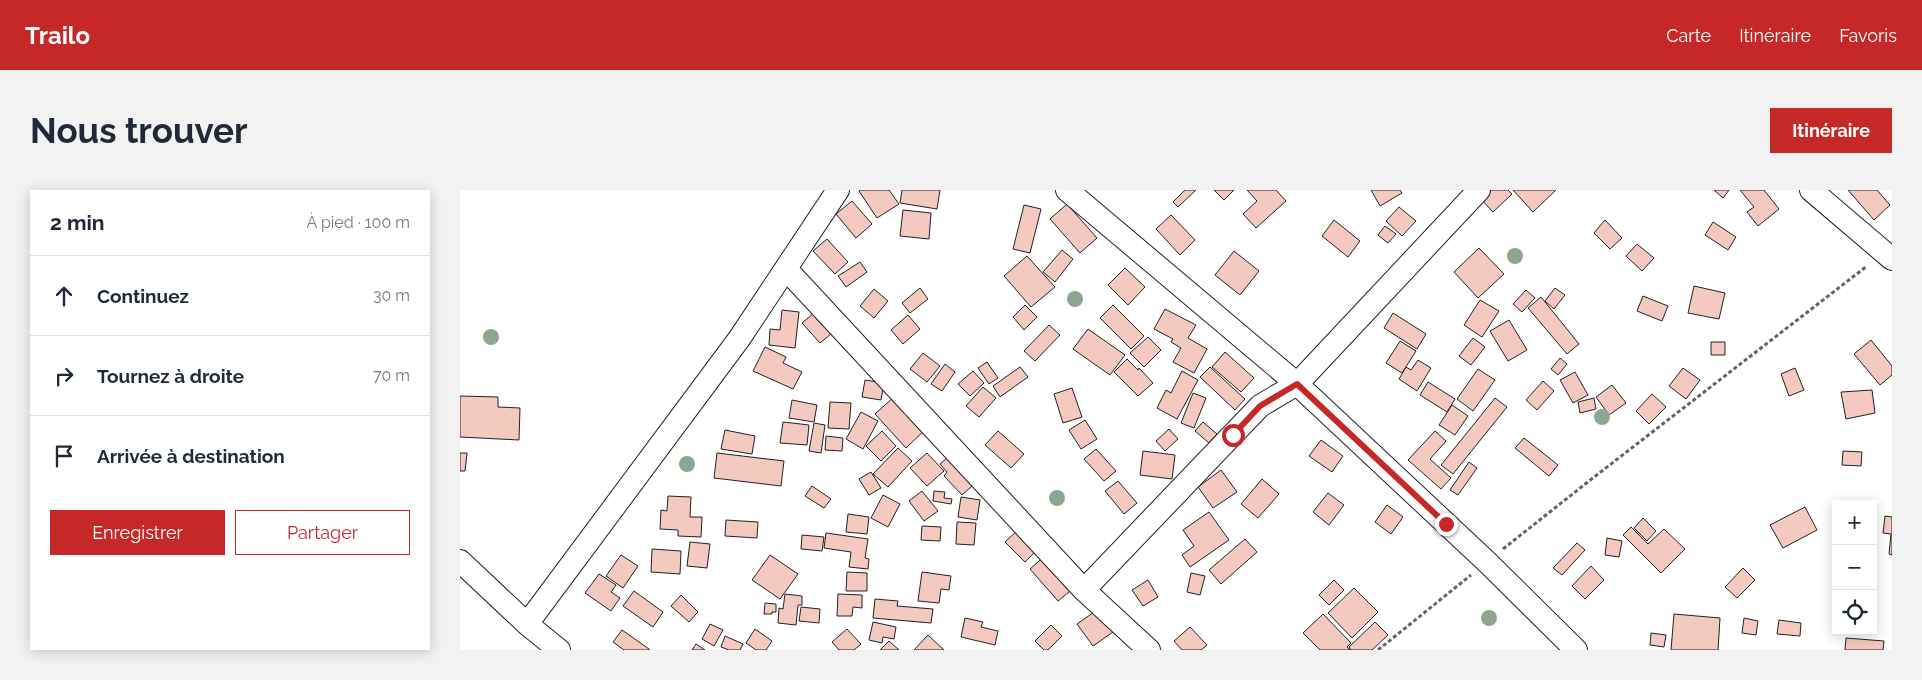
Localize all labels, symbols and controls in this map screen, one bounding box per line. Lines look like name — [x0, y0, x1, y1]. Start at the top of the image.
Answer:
text: Trailo — [25, 21, 90, 50]
text: Carte — [1666, 25, 1711, 46]
text: Itinéraire — [1739, 25, 1811, 46]
text: Favoris — [1839, 25, 1897, 46]
button: Itinéraire — [1770, 108, 1892, 153]
text: Nous trouver — [30, 110, 248, 151]
text: 2 min — [50, 210, 104, 235]
text: À pied · 100 m — [306, 213, 410, 232]
icon: ahead — [50, 282, 78, 310]
text: Continuez — [97, 285, 189, 307]
text: 30 m — [373, 286, 410, 305]
icon: right — [50, 362, 78, 390]
text: Tournez à droite — [97, 365, 244, 387]
text: 70 m — [373, 366, 410, 385]
route start — [1222, 424, 1245, 447]
icon: arrive — [50, 442, 78, 470]
text: Arrivée à destination — [97, 445, 285, 467]
map controls — [1832, 500, 1877, 635]
button: + — [1832, 500, 1877, 545]
button: Enregistrer — [50, 510, 225, 555]
button: Partager — [235, 510, 410, 555]
route end — [1435, 513, 1458, 536]
button: − — [1832, 545, 1877, 590]
button: locate — [1832, 590, 1877, 635]

